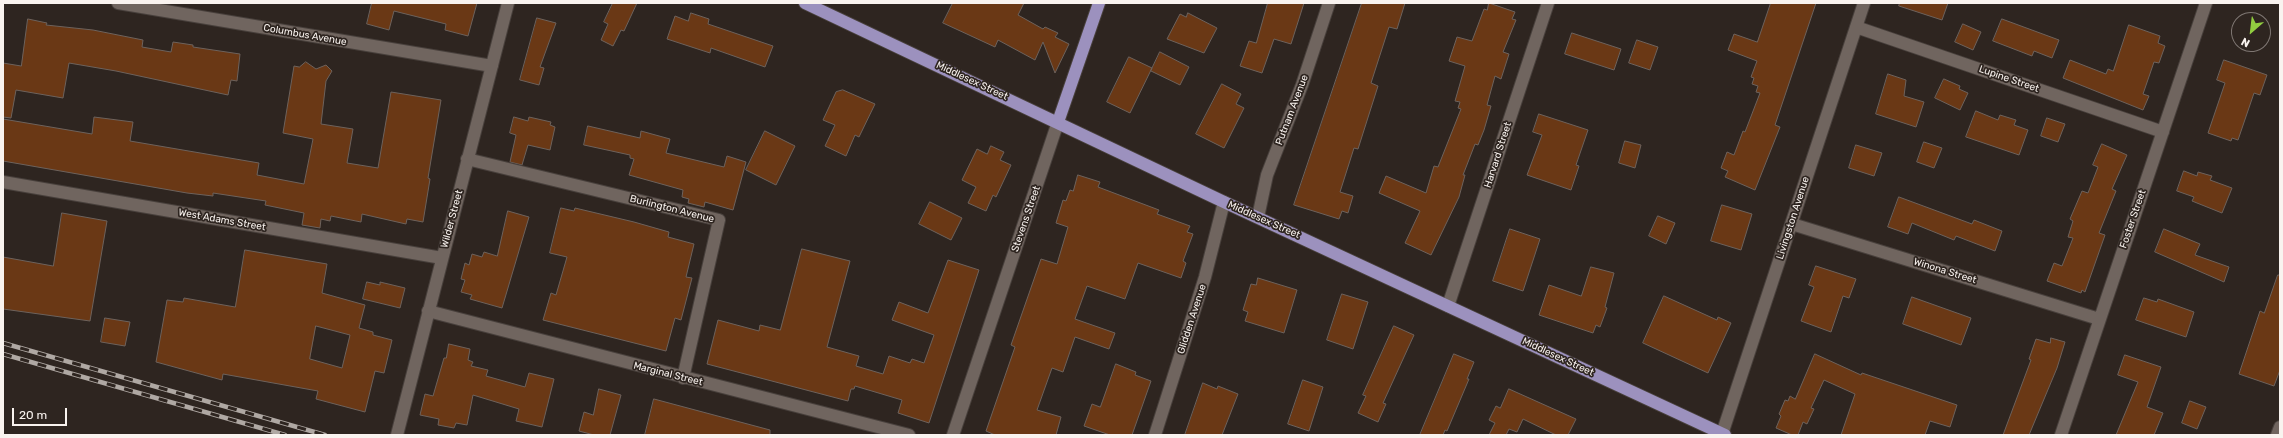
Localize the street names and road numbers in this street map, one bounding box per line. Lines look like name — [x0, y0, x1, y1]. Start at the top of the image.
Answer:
street label: Columbus Avenue — [262, 22, 348, 48]
street label: Middlesex Street — [934, 59, 1010, 103]
street label: Lupine Street — [1977, 63, 2041, 95]
street label: Putnam Avenue — [1273, 73, 1311, 147]
street label: Harvard Street — [1482, 121, 1514, 189]
street label: Livingston Avenue — [1774, 175, 1812, 261]
street label: Stevens Street — [1009, 184, 1043, 254]
street label: Foster Street — [2117, 188, 2149, 250]
street label: Wilder Street — [438, 189, 466, 249]
street label: Burlington Avenue — [629, 193, 715, 225]
street label: Middlesex Street — [1226, 199, 1302, 241]
street label: West Adams Street — [177, 206, 267, 234]
street label: Winona Street — [1912, 256, 1978, 286]
street label: Glidden Avenue — [1175, 283, 1209, 355]
street label: Middlesex Street — [1520, 335, 1596, 379]
street label: Marginal Street — [632, 360, 704, 388]

